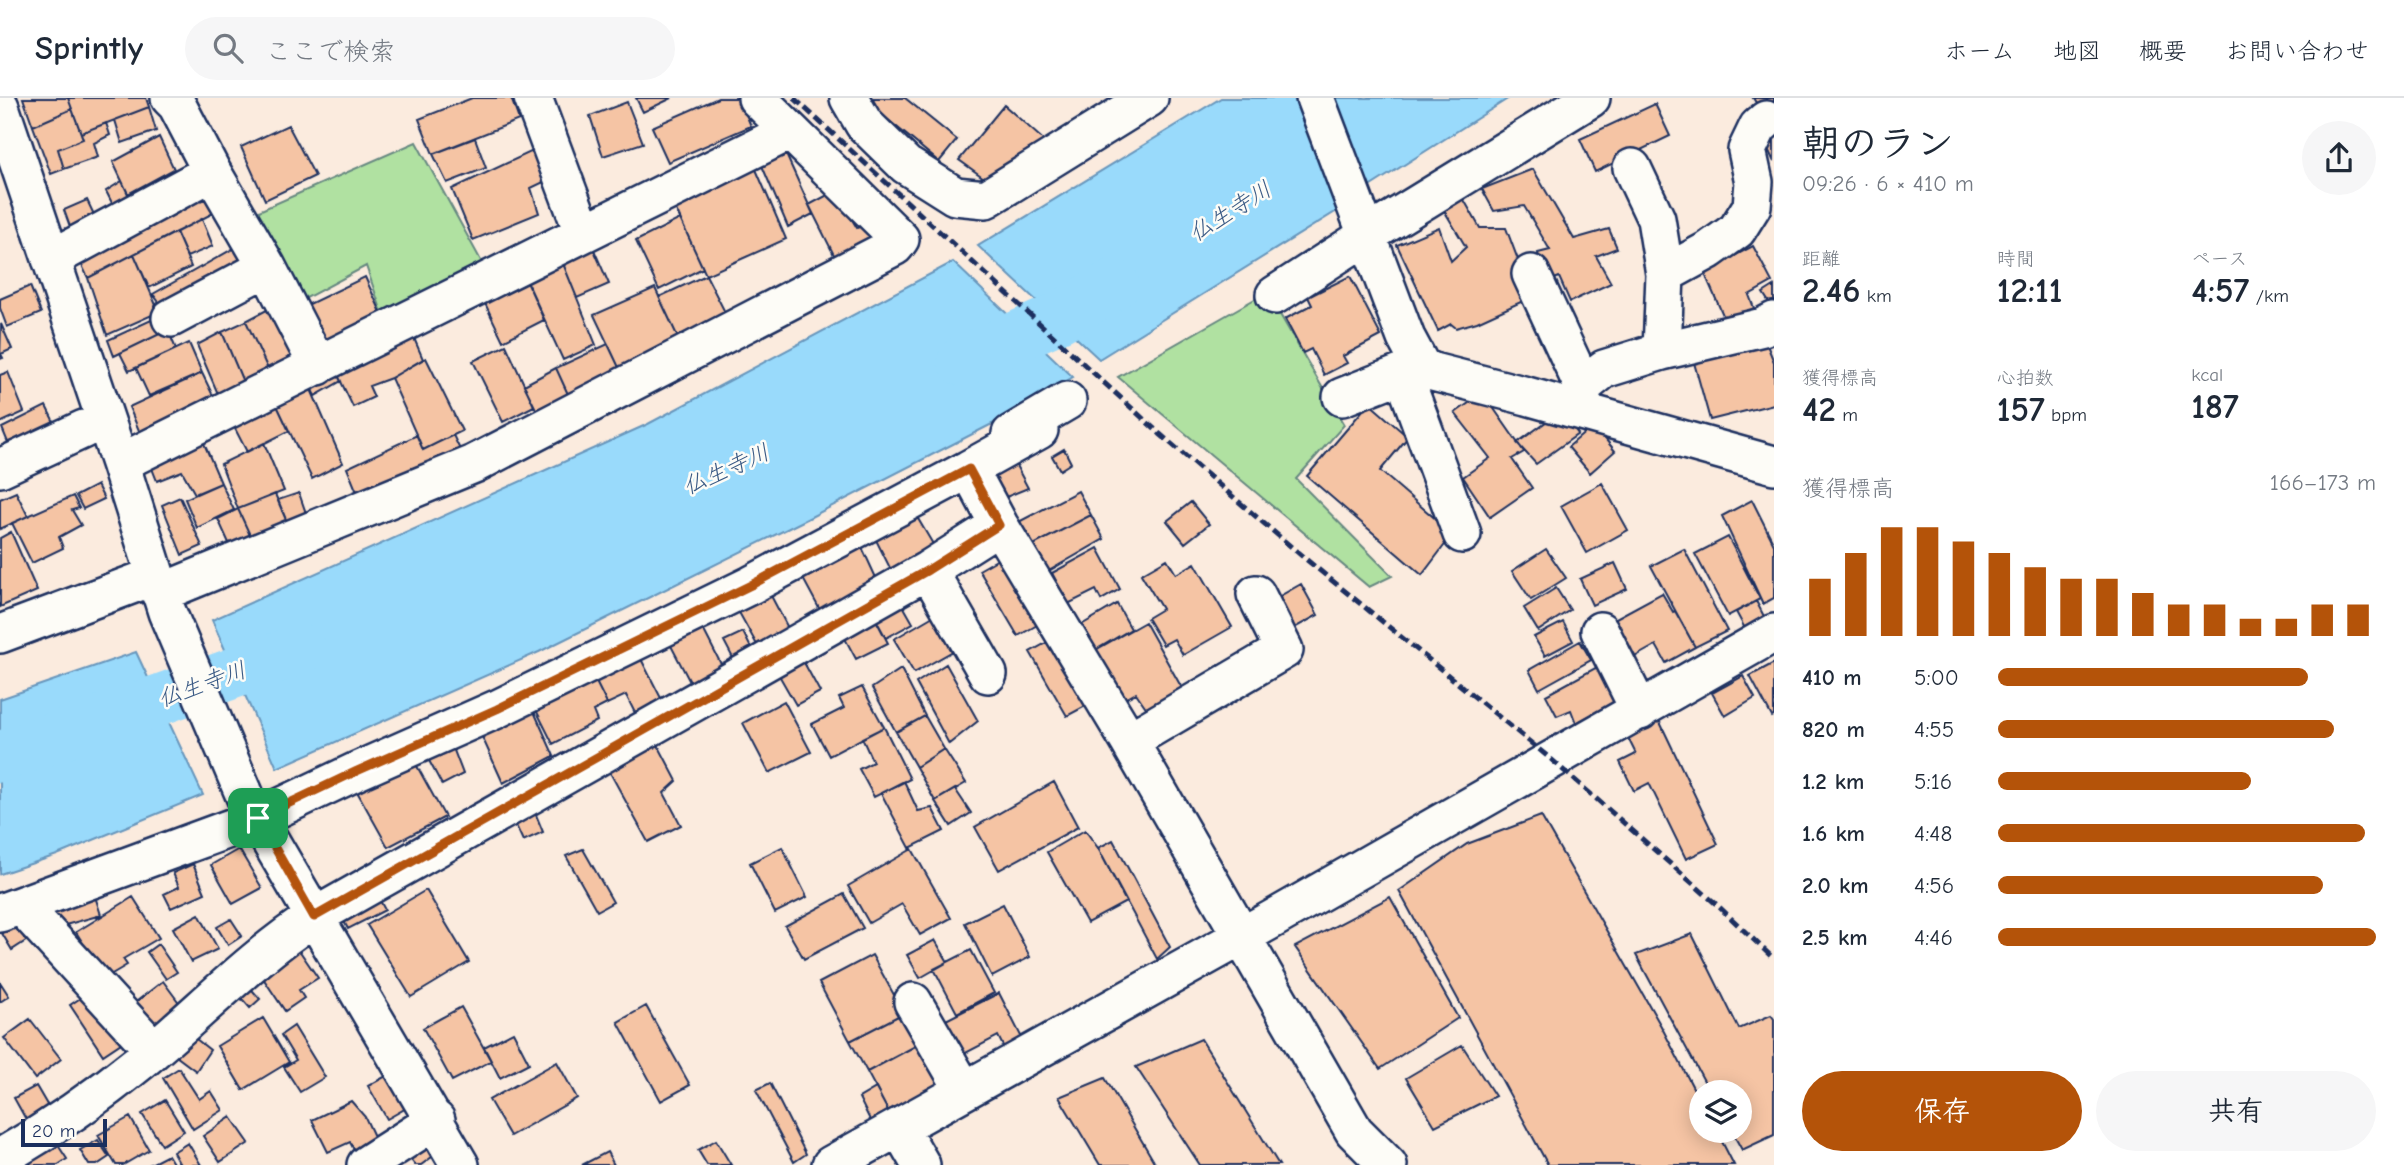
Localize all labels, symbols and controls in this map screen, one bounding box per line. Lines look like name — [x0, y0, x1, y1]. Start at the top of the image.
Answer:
search box — [185, 17, 675, 80]
text: Sprintly — [35, 29, 143, 67]
icon: search — [209, 29, 247, 67]
text: ここで検索 — [265, 37, 395, 67]
text: ホーム — [1944, 37, 2015, 65]
text: 地図 — [2053, 37, 2101, 65]
text: 概要 — [2139, 37, 2187, 65]
text: お問い合わせ — [2225, 37, 2369, 65]
button: share — [2302, 121, 2376, 195]
text: 朝のラン — [1802, 122, 1954, 166]
text: 09:26 · 6 × 410 m — [1802, 170, 1974, 197]
water label: 仏生寺川 — [1184, 176, 1276, 247]
text: 距離 — [1802, 248, 1840, 270]
text: 時間 — [1997, 248, 2035, 270]
text: ペース — [2191, 248, 2247, 270]
text: 2.46 — [1802, 270, 1861, 311]
text: 12:11 — [1997, 270, 2063, 311]
text: 4:57 — [2191, 270, 2249, 311]
text: km — [1861, 285, 1892, 307]
text: /km — [2249, 285, 2289, 307]
text: kcal — [2191, 364, 2223, 386]
text: 獲得標高 — [1802, 367, 1878, 389]
text: 心拍数 — [1997, 367, 2054, 389]
text: 187 — [2191, 386, 2239, 427]
text: 42 — [1802, 389, 1836, 430]
text: 157 — [1997, 389, 2045, 430]
text: m — [1836, 404, 1858, 426]
text: bpm — [2045, 404, 2087, 426]
water label: 仏生寺川 — [679, 438, 774, 500]
text: 166–173 m — [2270, 469, 2376, 496]
text: 獲得標高 — [1802, 475, 1894, 502]
water label: 仏生寺川 — [154, 656, 250, 713]
text: 410 m — [1802, 664, 1861, 691]
text: 5:00 — [1914, 664, 1959, 691]
text: 820 m — [1802, 716, 1865, 743]
text: 4:55 — [1914, 716, 1954, 743]
text: 1.2 km — [1802, 768, 1864, 795]
text: 5:16 — [1914, 768, 1952, 795]
pin — [228, 788, 288, 848]
icon: arrive — [239, 799, 277, 837]
text: 1.6 km — [1802, 820, 1865, 847]
text: 4:48 — [1914, 820, 1952, 847]
text: 2.0 km — [1802, 872, 1868, 899]
text: 4:56 — [1914, 872, 1954, 899]
text: 2.5 km — [1802, 924, 1868, 951]
text: 4:46 — [1914, 924, 1953, 951]
button: 保存 — [1802, 1071, 2082, 1151]
button: 共有 — [2096, 1071, 2376, 1151]
map controls — [1689, 1080, 1752, 1143]
button: layers — [1689, 1080, 1752, 1143]
scale bar — [21, 1116, 107, 1148]
text: 20 m — [32, 1120, 76, 1142]

